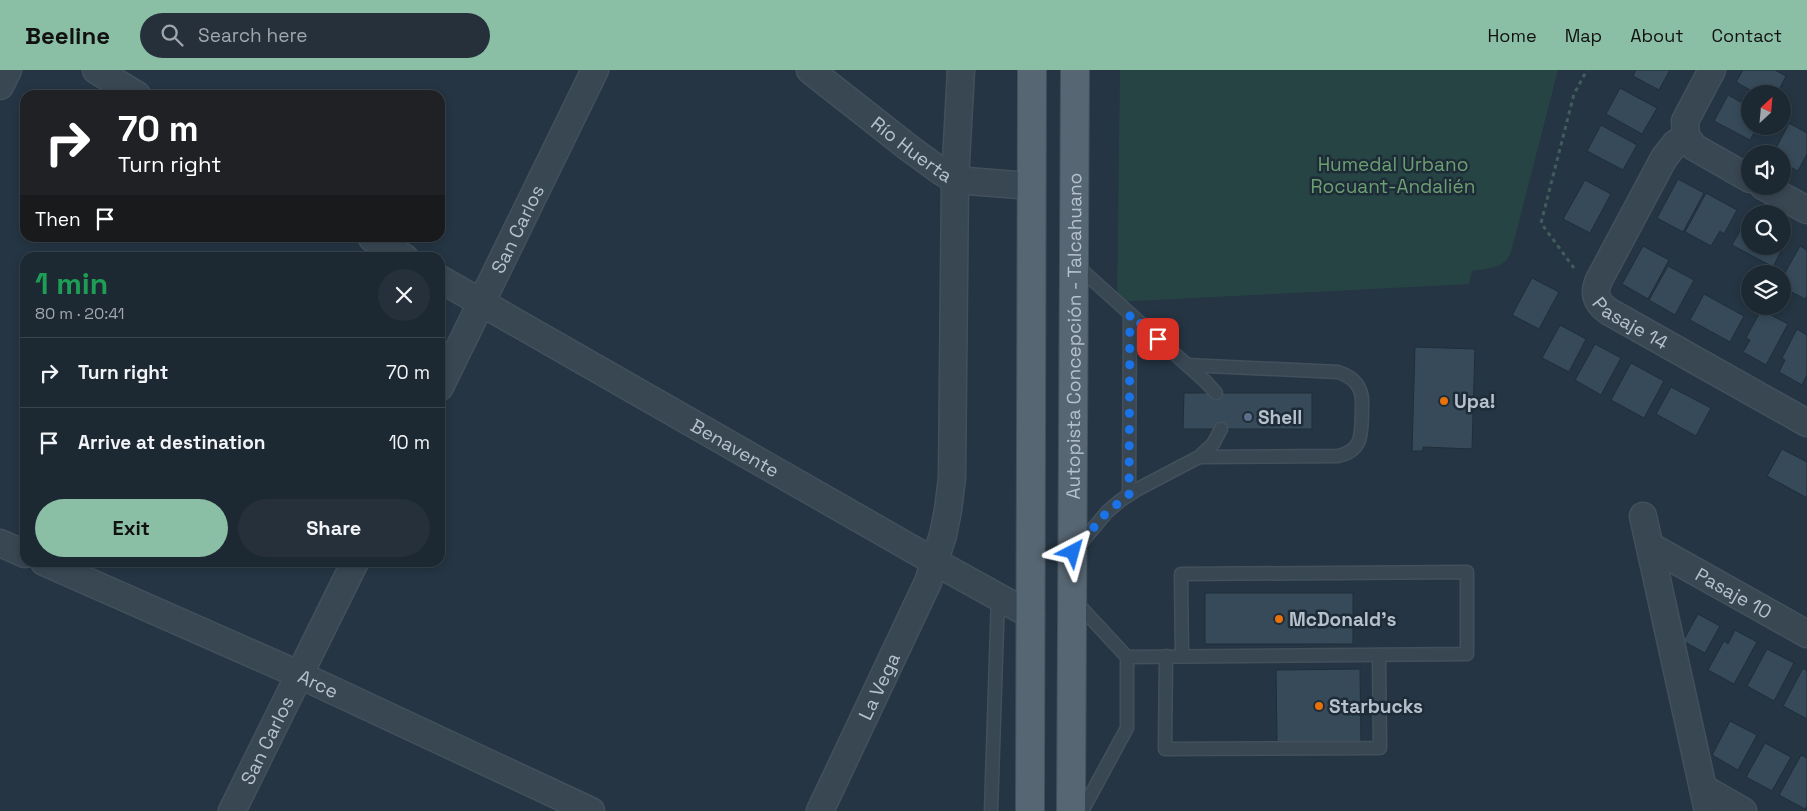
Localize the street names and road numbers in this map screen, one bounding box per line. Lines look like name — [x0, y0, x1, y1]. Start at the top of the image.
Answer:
street label: Río Huerta — [866, 111, 957, 188]
street label: Autopista Concepción - Talcahuano — [1061, 173, 1087, 499]
street label: San Carlos — [485, 181, 550, 278]
street label: Pasaje 14 — [1587, 292, 1673, 355]
street label: Benavente — [686, 413, 784, 483]
street label: Pasaje 10 — [1691, 562, 1776, 625]
street label: La Vega — [853, 649, 906, 724]
street label: Arce — [294, 664, 342, 704]
street label: San Carlos — [235, 692, 300, 789]

